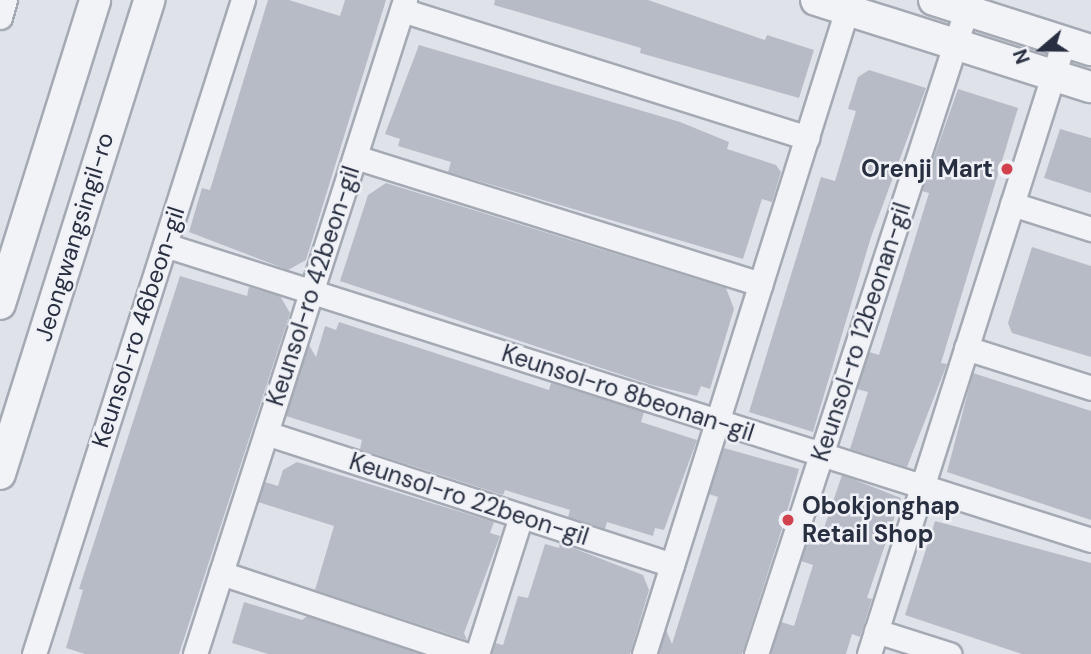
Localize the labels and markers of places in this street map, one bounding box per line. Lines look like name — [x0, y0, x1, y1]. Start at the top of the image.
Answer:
place label: Orenji Mart — [861, 155, 993, 183]
marker: Orenji Mart — [999, 161, 1015, 177]
place label: Obokjonghap Retail Shop — [802, 492, 960, 548]
marker: Obokjonghap Retail Shop — [780, 512, 796, 528]

